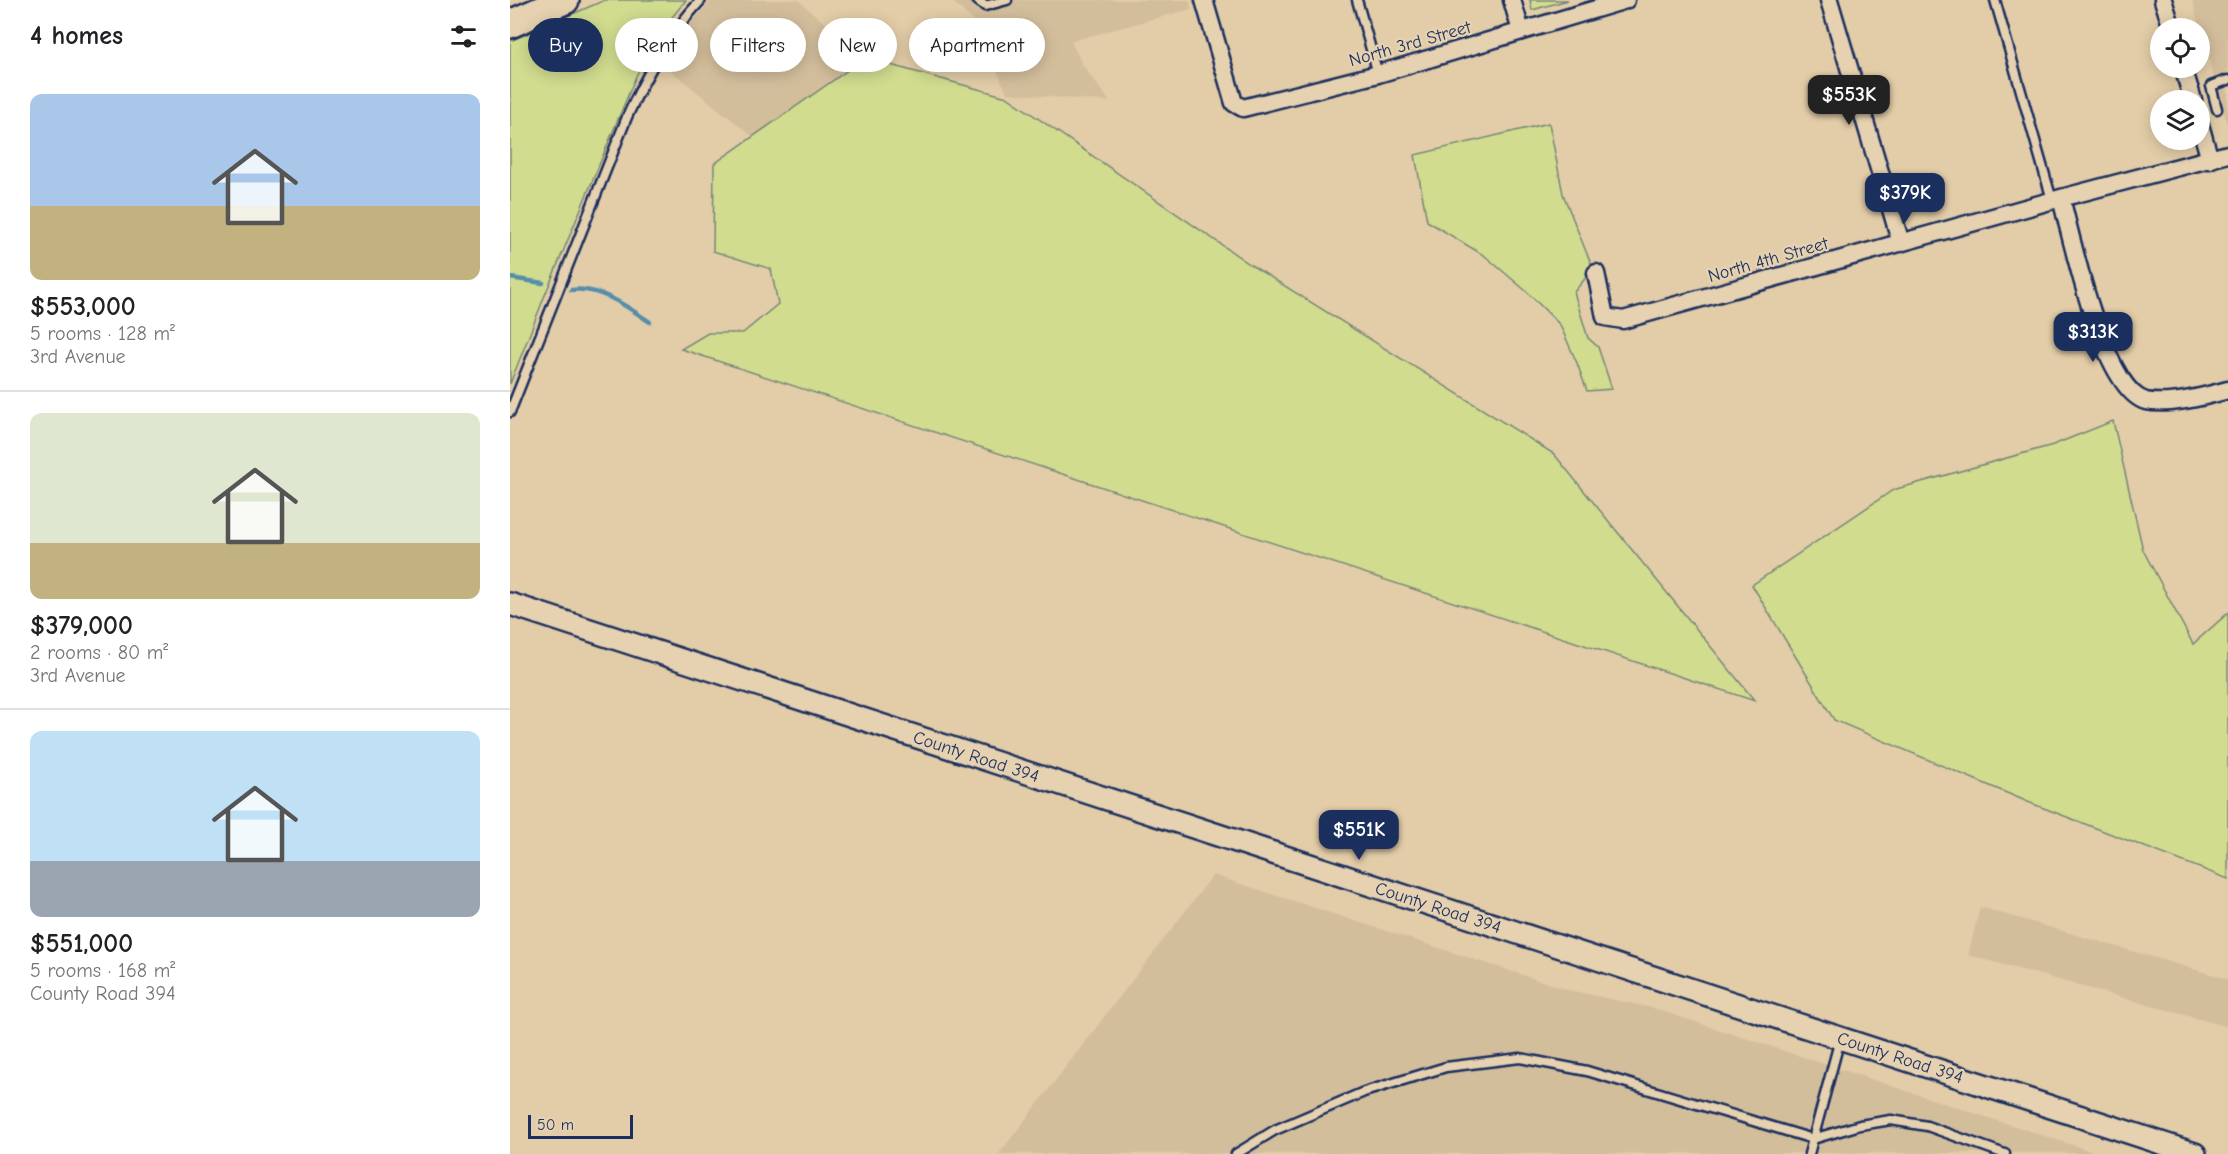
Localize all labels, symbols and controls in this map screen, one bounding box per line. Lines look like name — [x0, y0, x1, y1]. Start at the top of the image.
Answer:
street label: North 3rd Street — [1347, 16, 1474, 71]
chip: Buy — [528, 18, 603, 72]
chip: Rent — [615, 18, 698, 72]
chip: Filters — [710, 18, 806, 72]
chip: New — [818, 18, 897, 72]
chip: Apartment — [909, 18, 1045, 72]
map controls — [2150, 18, 2210, 150]
button: locate — [2150, 18, 2210, 78]
icon: filters — [447, 20, 480, 53]
text: 4 homes — [30, 21, 123, 51]
pin: $553K — [1807, 75, 1891, 126]
text: $553K — [1822, 83, 1876, 106]
button: layers — [2150, 90, 2210, 150]
icon: home — [201, 133, 309, 241]
pin: $379K — [1863, 173, 1947, 224]
text: $379K — [1879, 181, 1931, 204]
street label: North 4th Street — [1706, 233, 1831, 287]
text: $553,000 — [30, 292, 136, 322]
pin: $313K — [2051, 312, 2135, 363]
text: $313K — [2068, 320, 2118, 343]
text: 5 rooms · 128 m² — [30, 322, 175, 345]
text: 3rd Avenue — [30, 345, 126, 368]
icon: home — [201, 452, 309, 560]
text: $379,000 — [30, 611, 133, 641]
text: 2 rooms · 80 m² — [30, 641, 168, 664]
text: 3rd Avenue — [30, 664, 126, 687]
street label: County Road 394 — [910, 727, 1042, 787]
icon: home — [201, 770, 309, 878]
pin: $551K — [1317, 810, 1401, 861]
text: $551K — [1333, 818, 1385, 841]
street label: County Road 394 — [1372, 878, 1504, 938]
text: $551,000 — [30, 929, 133, 959]
text: 5 rooms · 168 m² — [30, 959, 175, 982]
text: County Road 394 — [30, 982, 176, 1005]
street label: County Road 394 — [1834, 1028, 1966, 1088]
scale bar — [528, 1112, 633, 1140]
text: 50 m — [537, 1116, 574, 1134]

